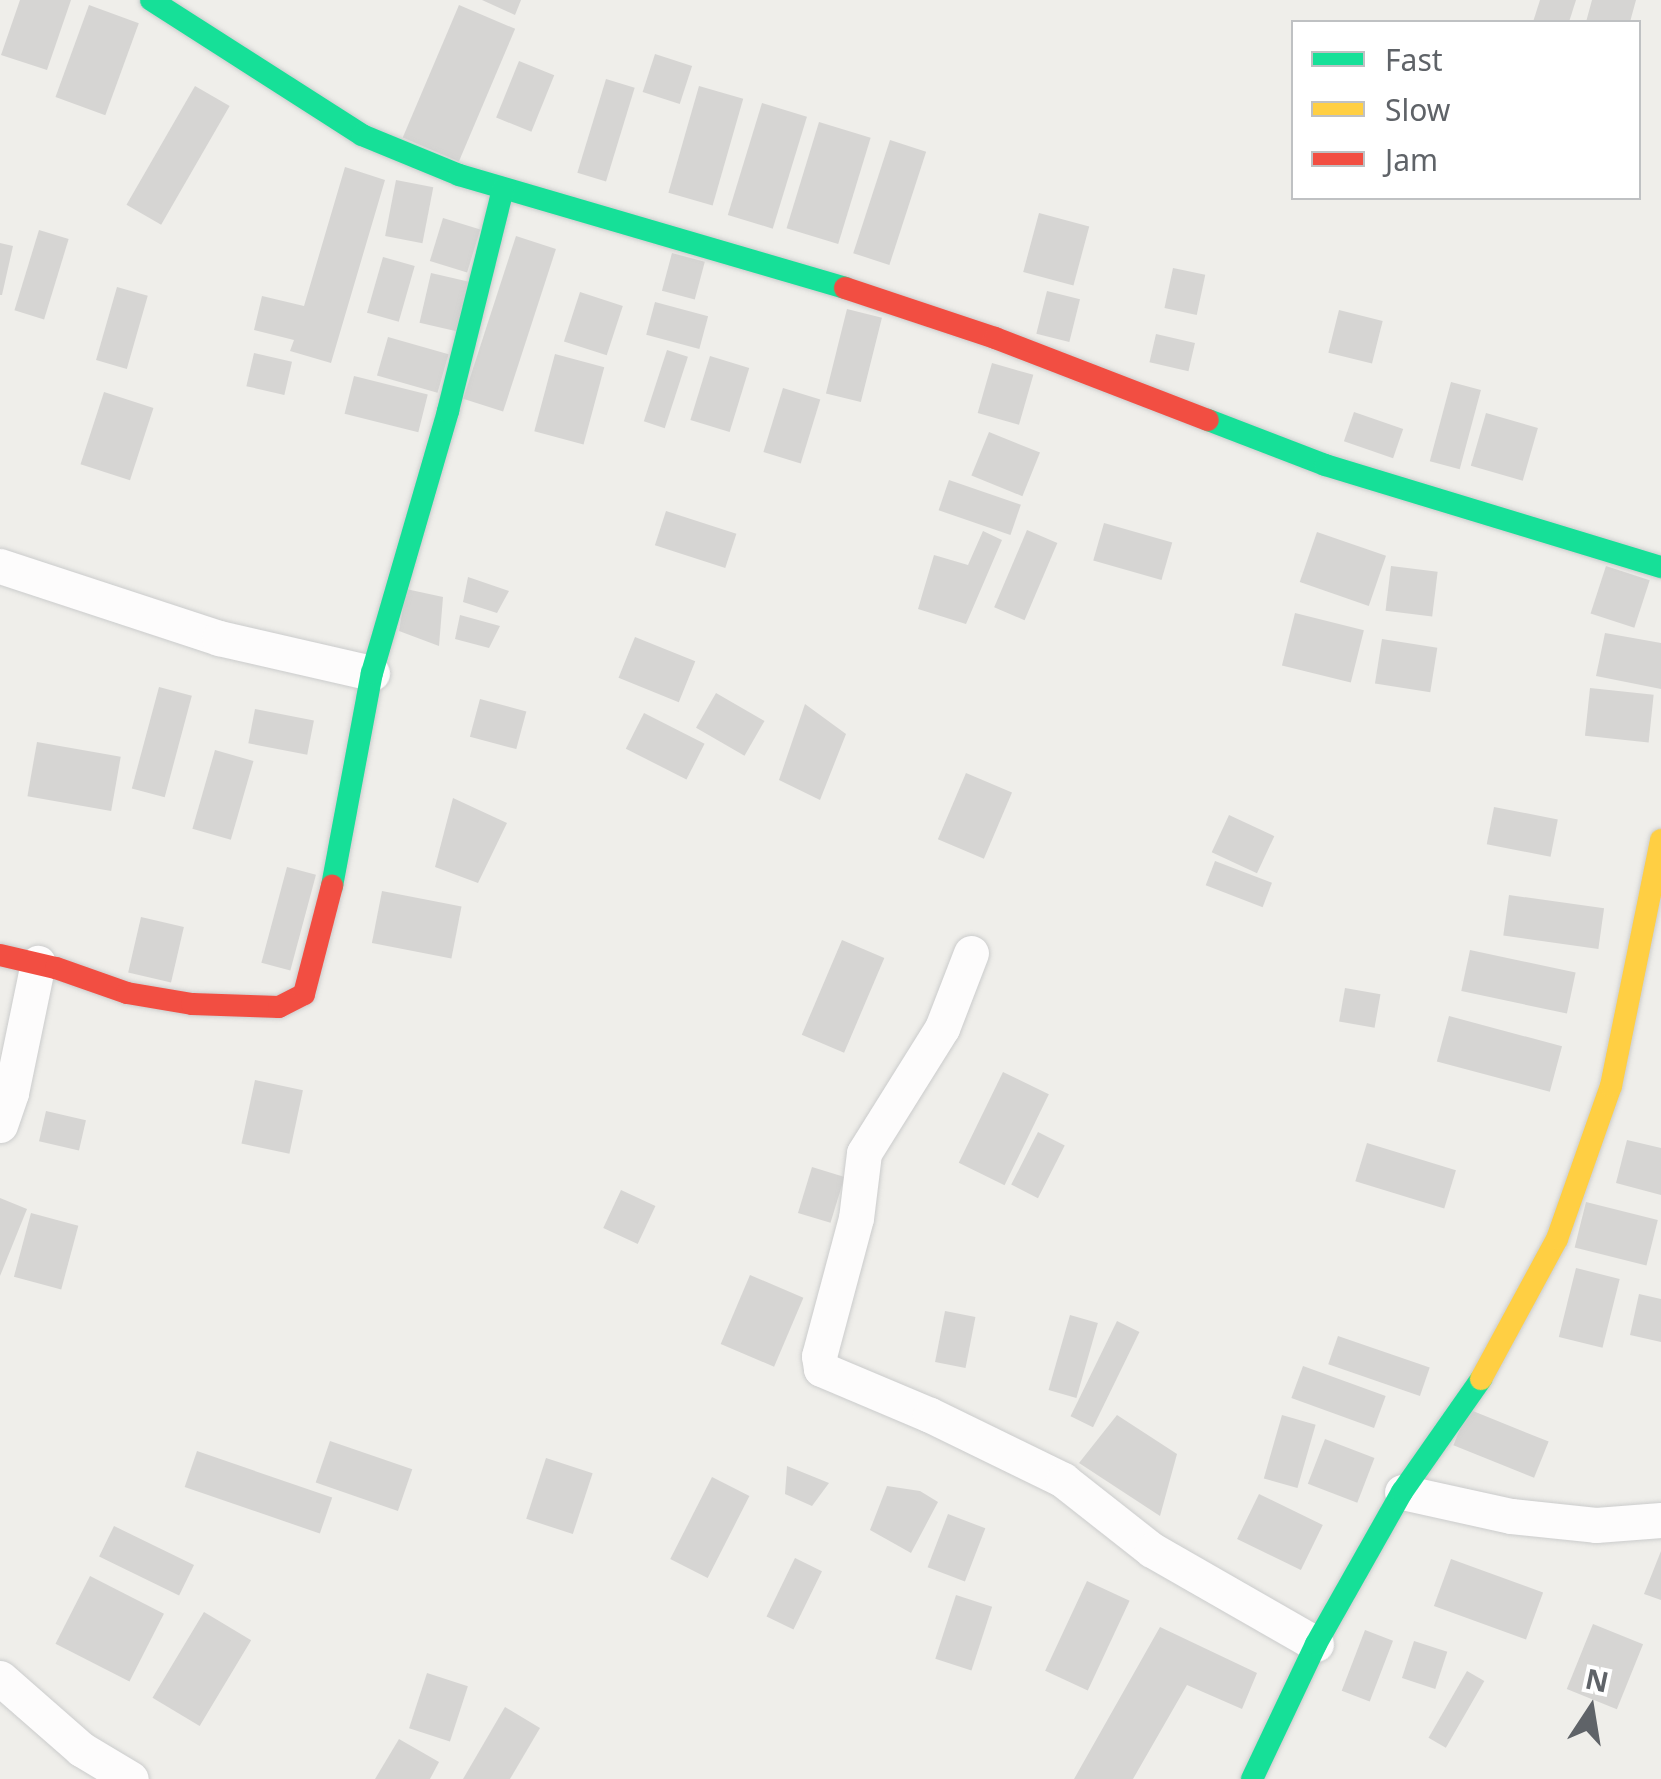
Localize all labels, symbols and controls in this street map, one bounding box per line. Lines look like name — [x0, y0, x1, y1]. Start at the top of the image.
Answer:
legend — [1291, 20, 1641, 200]
text: Fast — [1385, 39, 1443, 80]
text: Slow — [1385, 89, 1450, 130]
text: Jam — [1385, 139, 1438, 180]
north arrow — [1541, 1659, 1641, 1759]
text: N — [1582, 1659, 1612, 1701]

